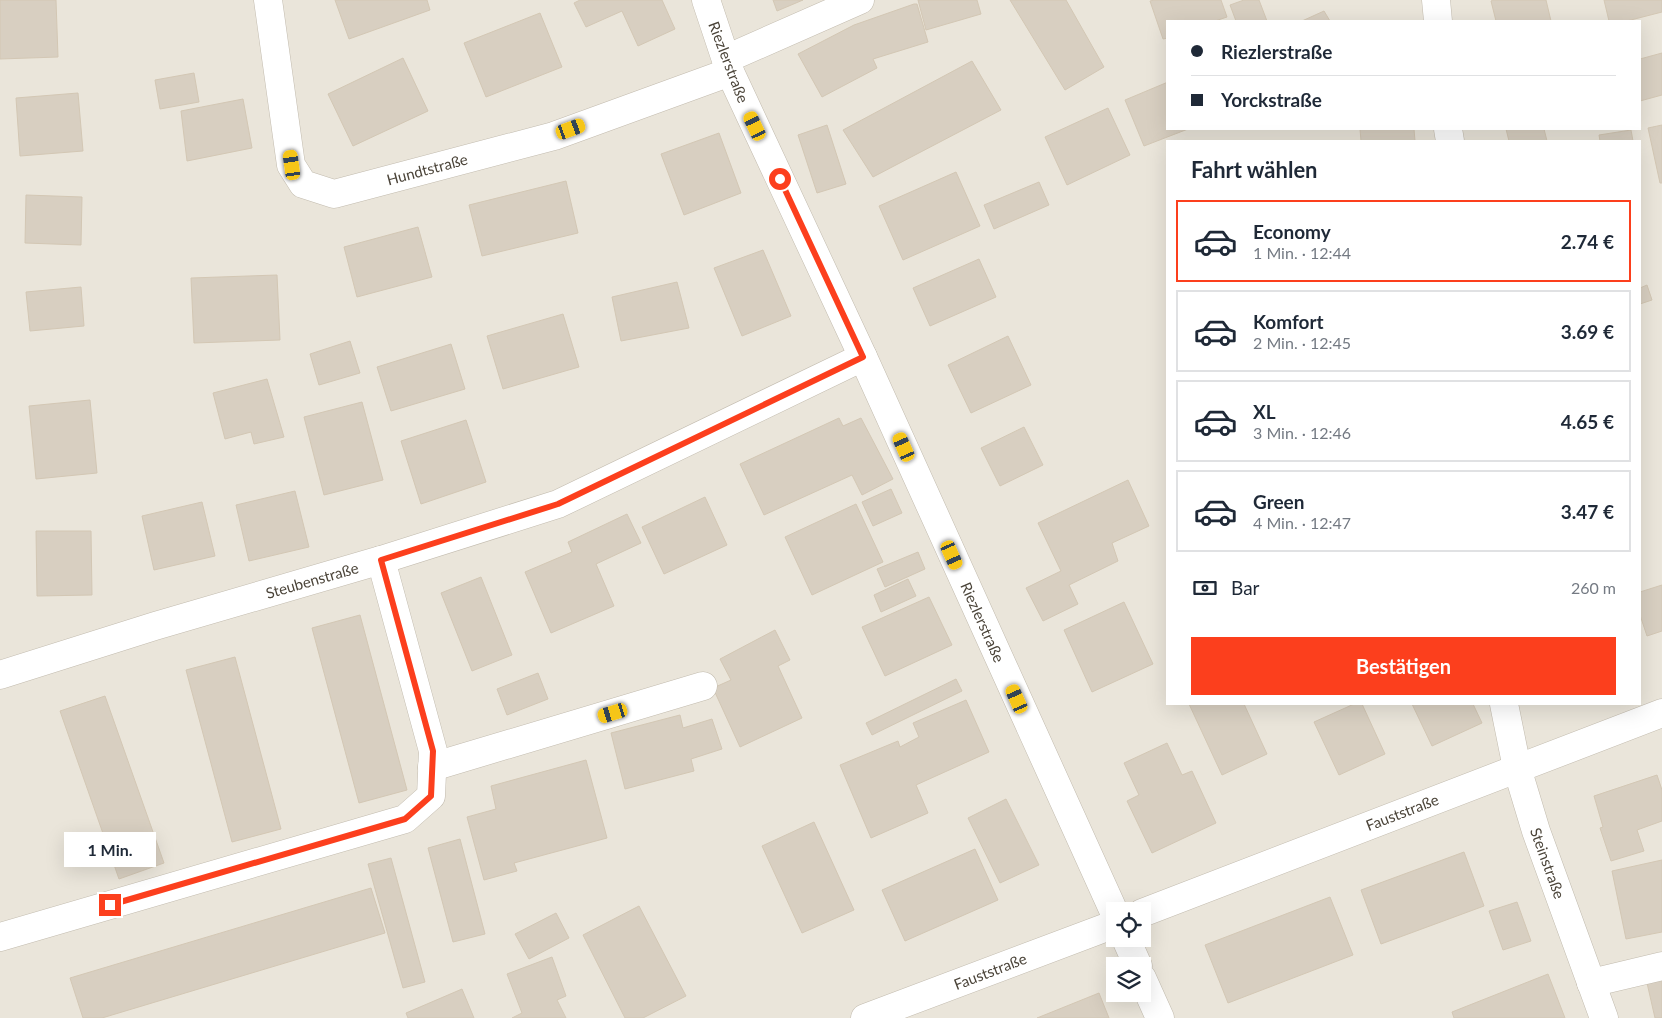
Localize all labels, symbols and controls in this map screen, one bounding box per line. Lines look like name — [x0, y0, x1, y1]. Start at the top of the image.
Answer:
street label: Riezlerstraße — [705, 19, 753, 105]
text: Riezlerstraße — [1221, 40, 1332, 63]
text: Yorckstraße — [1221, 88, 1322, 111]
car — [741, 109, 768, 143]
car — [554, 117, 587, 141]
car — [282, 149, 301, 181]
street label: Hundtstraße — [385, 150, 470, 188]
text: Fahrt wählen — [1191, 156, 1318, 183]
route start — [769, 168, 791, 190]
icon: car — [1193, 219, 1238, 264]
text: Economy — [1253, 220, 1331, 243]
text: 2.74 € — [1561, 230, 1614, 253]
text: 1 Min. · 12:44 — [1253, 243, 1351, 262]
icon: car — [1193, 309, 1238, 354]
text: Komfort — [1253, 310, 1324, 333]
text: 3.69 € — [1561, 320, 1614, 343]
text: 2 Min. · 12:45 — [1253, 333, 1351, 352]
icon: car — [1193, 399, 1238, 444]
text: XL — [1253, 400, 1276, 423]
text: 4.65 € — [1561, 410, 1614, 433]
text: 3 Min. · 12:46 — [1253, 423, 1351, 442]
car — [891, 430, 916, 464]
icon: car — [1193, 489, 1238, 534]
text: Green — [1253, 490, 1304, 513]
text: 3.47 € — [1561, 500, 1614, 523]
text: 4 Min. · 12:47 — [1253, 513, 1351, 532]
car — [939, 538, 964, 572]
street label: Steubenstraße — [264, 558, 360, 602]
icon: cash — [1191, 574, 1219, 602]
text: Bar — [1231, 576, 1260, 599]
text: 260 m — [1571, 578, 1616, 597]
street label: Riezlerstraße — [957, 579, 1009, 665]
button: Bestätigen — [1191, 637, 1616, 695]
car — [1004, 682, 1029, 716]
car — [596, 701, 629, 725]
street label: Fauststraße — [1363, 790, 1441, 834]
street label: Steinstraße — [1527, 825, 1569, 901]
callout: 1 Min. — [64, 832, 156, 868]
text: 1 Min. — [87, 840, 133, 859]
route end — [99, 894, 121, 916]
map controls — [1106, 902, 1151, 1002]
button: locate — [1106, 902, 1151, 947]
street label: Fauststraße — [951, 949, 1029, 993]
button: layers — [1106, 957, 1151, 1002]

